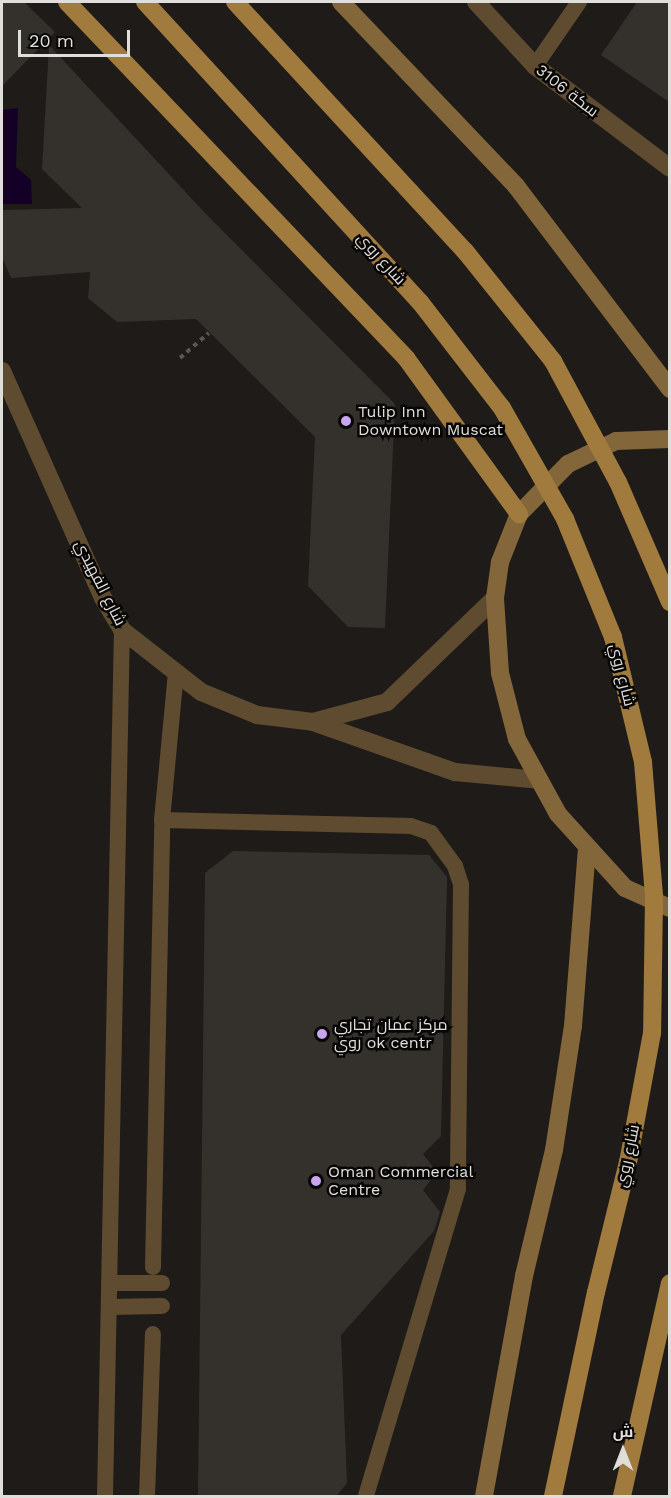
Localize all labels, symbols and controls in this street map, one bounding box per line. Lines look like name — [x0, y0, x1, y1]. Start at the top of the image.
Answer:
scale bar — [21, 18, 134, 56]
text: 20 m — [29, 30, 74, 51]
street label: سكة 3106 — [532, 61, 602, 121]
street label: شارع روي — [353, 229, 409, 289]
place label: Tulip Inn Downtown Muscat — [358, 402, 503, 440]
marker: Tulip Inn Downtown Muscat — [339, 414, 353, 428]
street label: شارع الفهيدي — [70, 537, 130, 629]
street label: شارع روي — [605, 642, 639, 708]
place label: مركز عمان تجاري روي ok centr — [334, 1015, 448, 1053]
marker: مركز عمان تجاري روي ok centr — [315, 1027, 329, 1041]
street label: شارع روي — [612, 1123, 644, 1189]
place label: Oman Commercial Centre — [328, 1162, 473, 1200]
marker: Oman Commercial Centre — [309, 1174, 323, 1188]
north arrow — [593, 1420, 653, 1480]
text: ش — [613, 1422, 633, 1441]

